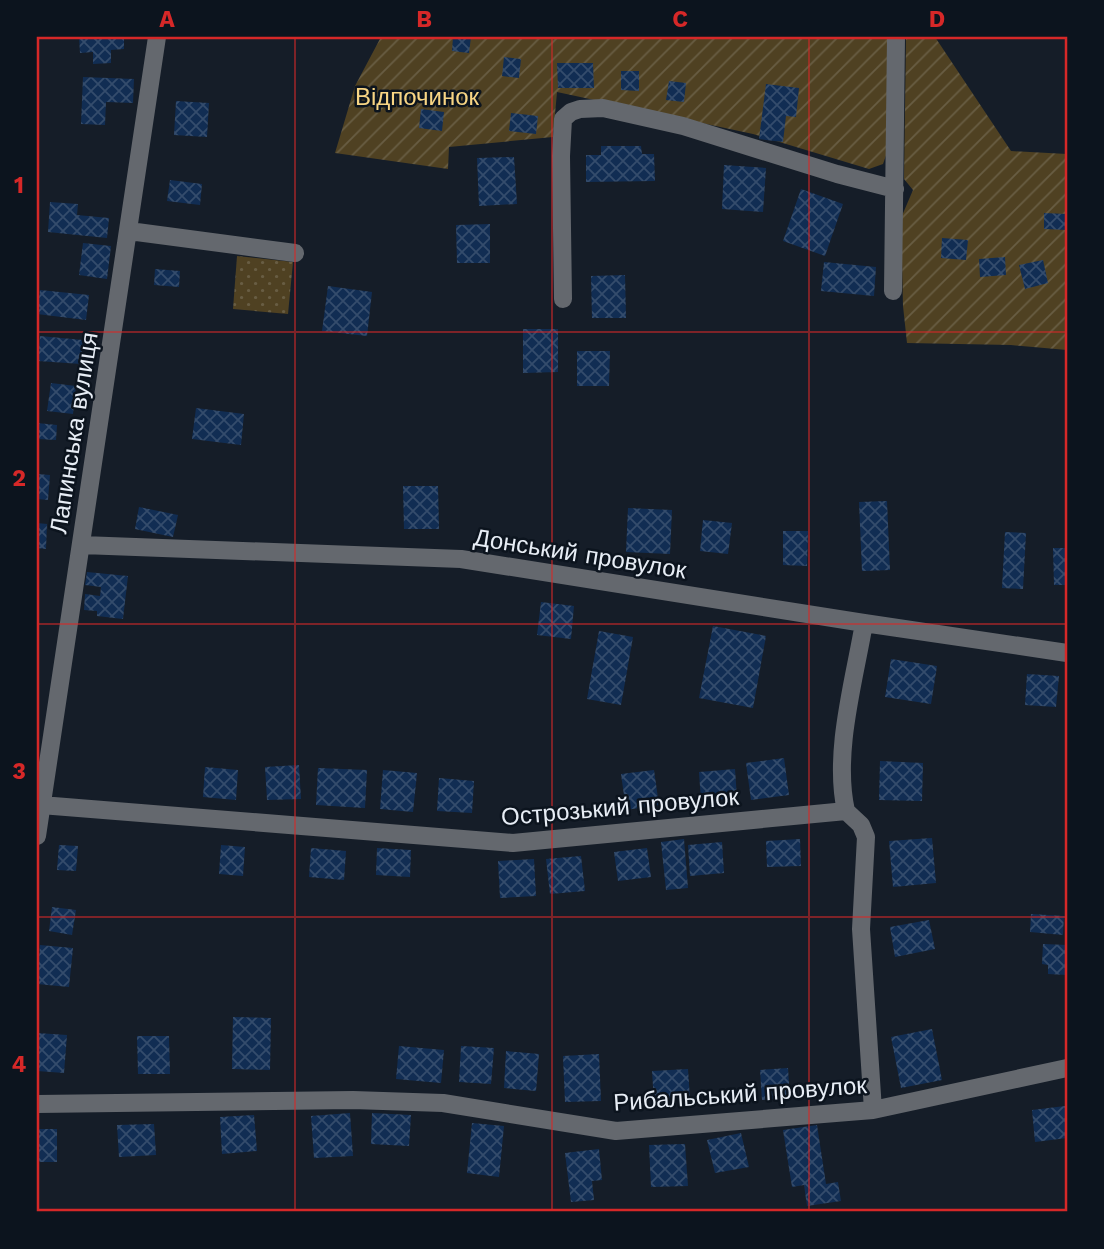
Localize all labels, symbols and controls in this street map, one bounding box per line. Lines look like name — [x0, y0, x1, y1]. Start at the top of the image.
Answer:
text: A — [159, 6, 175, 33]
text: B — [416, 6, 432, 33]
text: C — [672, 6, 688, 33]
text: D — [929, 6, 945, 33]
park label: Відпочинок — [355, 83, 480, 111]
text: 1 — [14, 172, 24, 199]
street label: Лапинська вулиця — [44, 330, 104, 536]
text: 2 — [12, 465, 26, 492]
street label: Донський провулок — [472, 523, 689, 585]
text: 3 — [12, 758, 26, 785]
street label: Острозький провулок — [500, 783, 741, 831]
text: 4 — [12, 1051, 27, 1078]
street label: Рибальський провулок — [612, 1071, 868, 1117]

